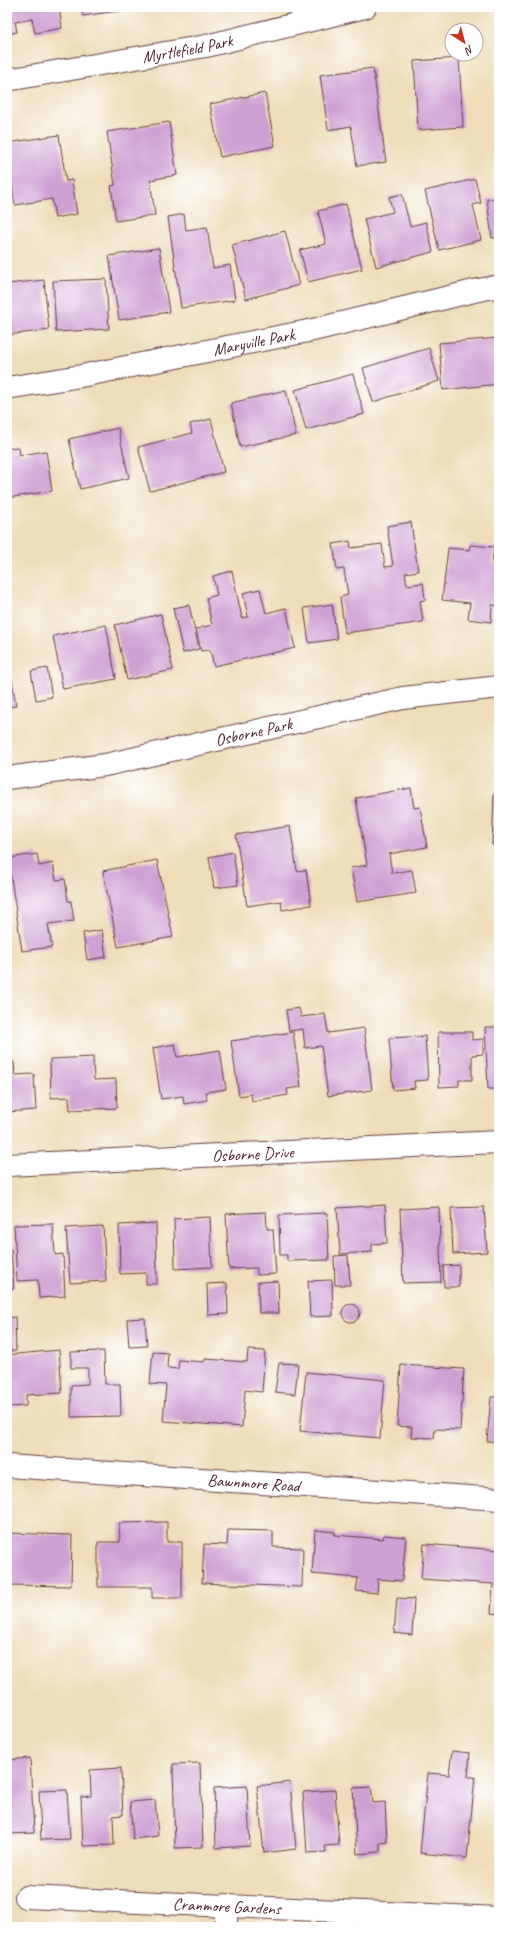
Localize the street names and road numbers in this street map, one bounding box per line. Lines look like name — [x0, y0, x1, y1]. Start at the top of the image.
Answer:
street label: Myrtlefield Park — [140, 29, 236, 67]
street label: Maryville Park — [211, 323, 298, 360]
street label: Osborne Park — [213, 712, 295, 750]
street label: Osborne Drive — [211, 1141, 295, 1166]
street label: Bawnmore Road — [207, 1469, 304, 1496]
street label: Cranmore Gardens — [172, 1893, 282, 1919]

